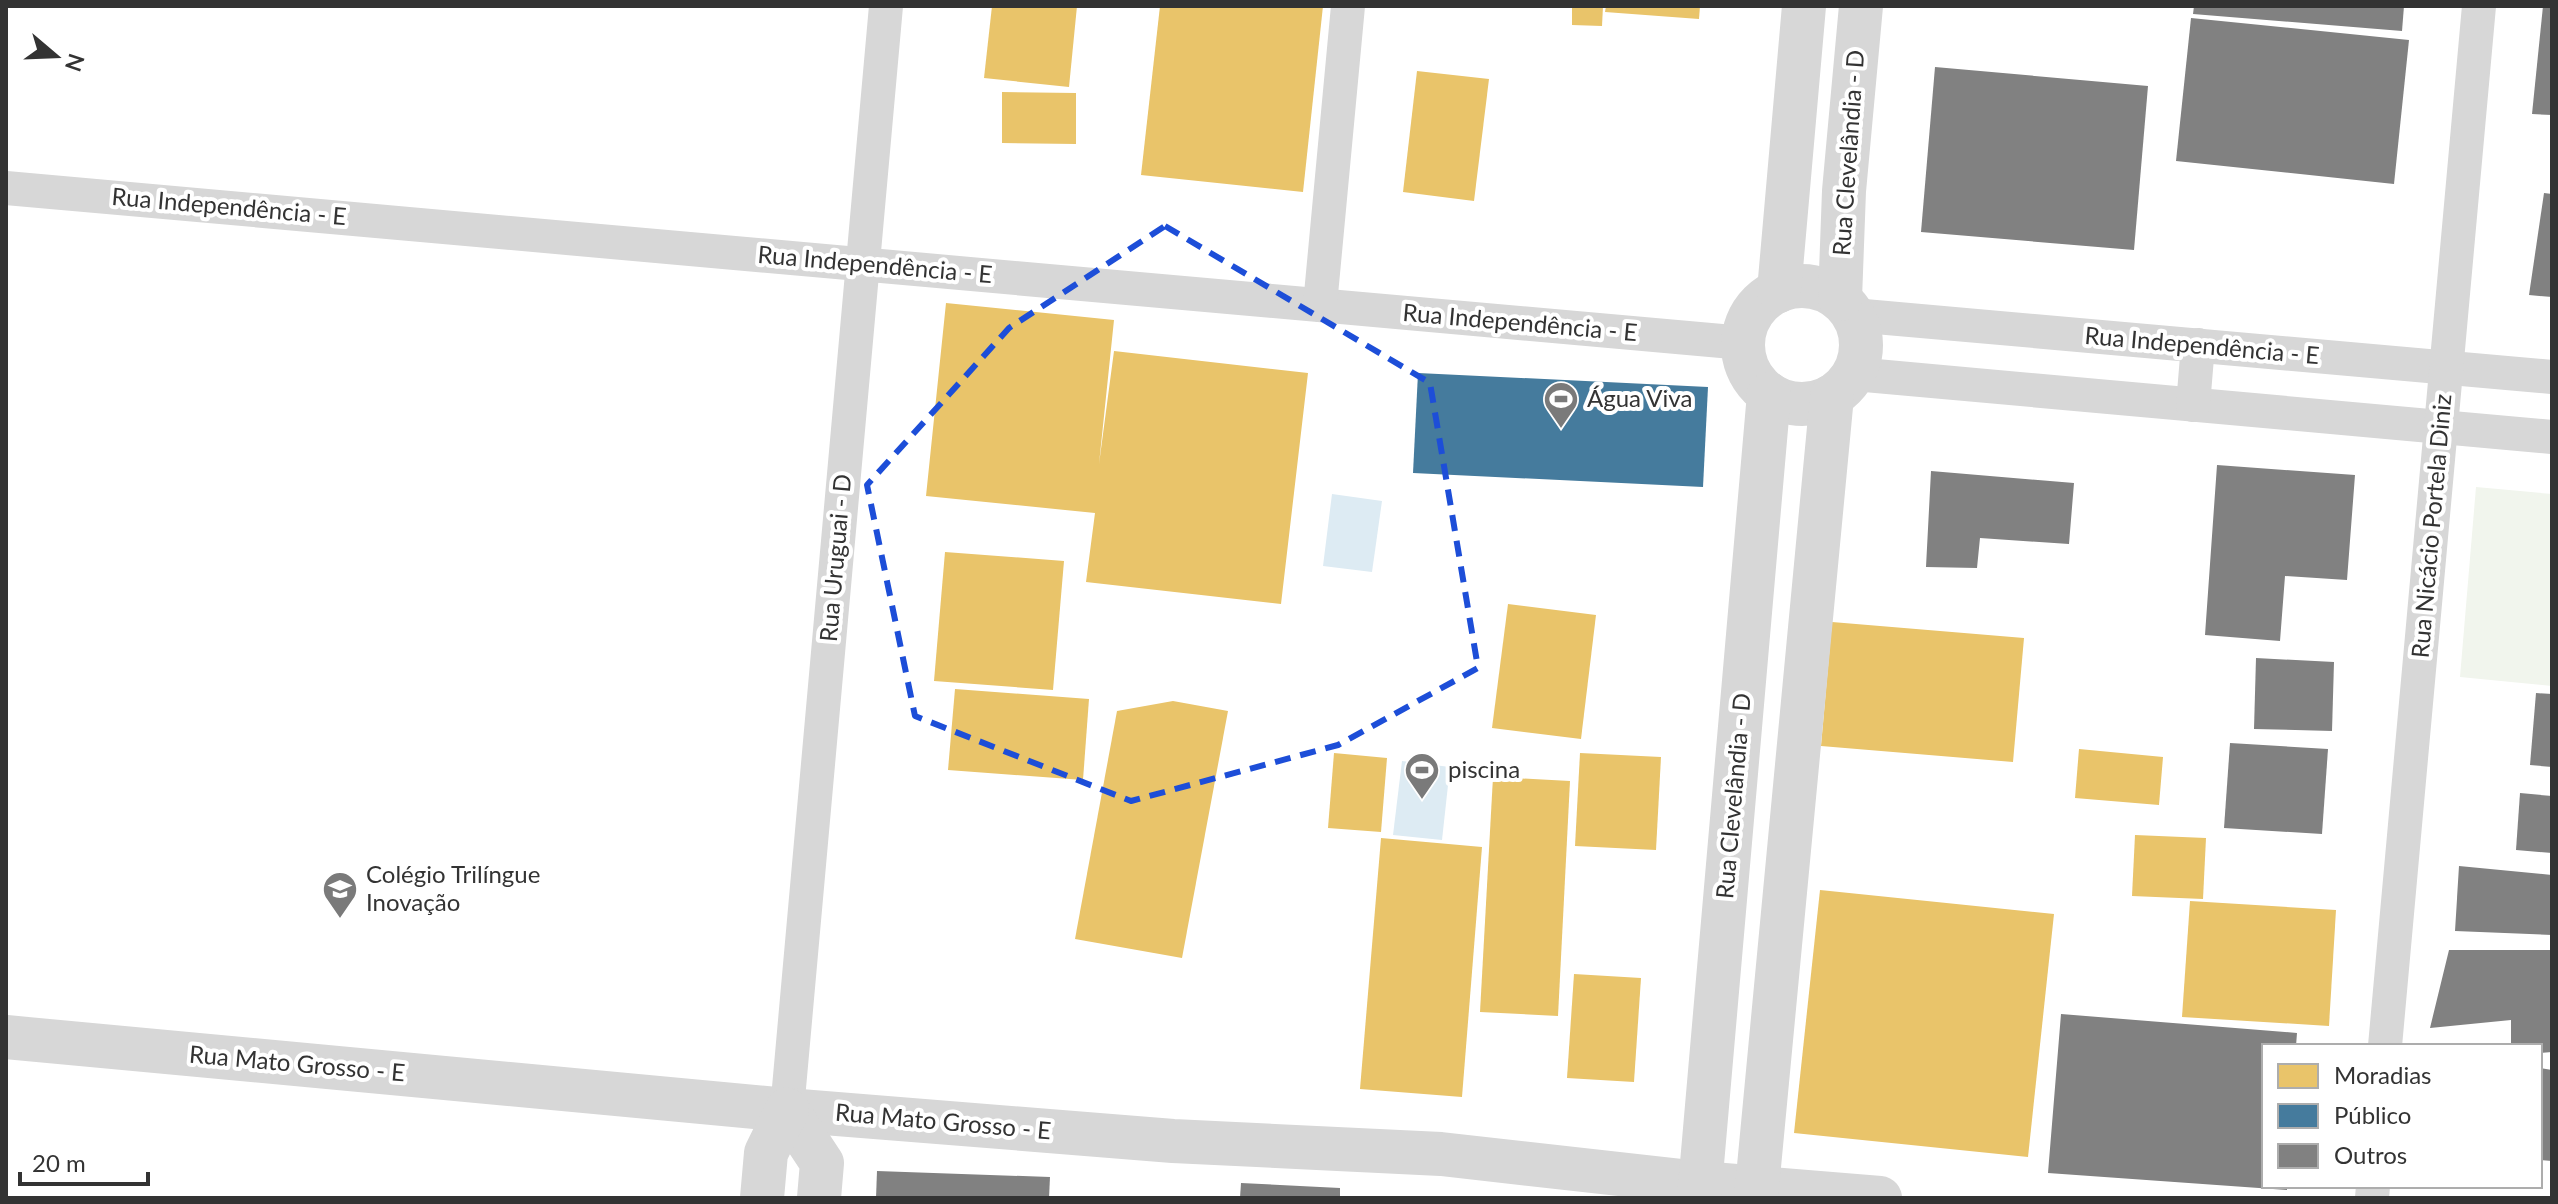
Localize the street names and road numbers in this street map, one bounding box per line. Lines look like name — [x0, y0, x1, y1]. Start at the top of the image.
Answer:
street label: Rua Clevelândia - D — [1826, 49, 1869, 257]
street label: Rua Independência - E — [111, 181, 348, 230]
street label: Rua Independência - E — [757, 239, 994, 288]
street label: Rua Independência - E — [1402, 297, 1639, 346]
street label: Rua Independência - E — [2084, 320, 2321, 369]
street label: Rua Nicácio Portela Diniz — [2405, 392, 2457, 659]
street label: Rua Uruguai - D — [813, 473, 856, 643]
street label: Rua Clevelândia - D — [1709, 692, 1756, 900]
street label: Rua Mato Grosso - E — [188, 1039, 406, 1086]
street label: Rua Mato Grosso - E — [834, 1097, 1052, 1144]

